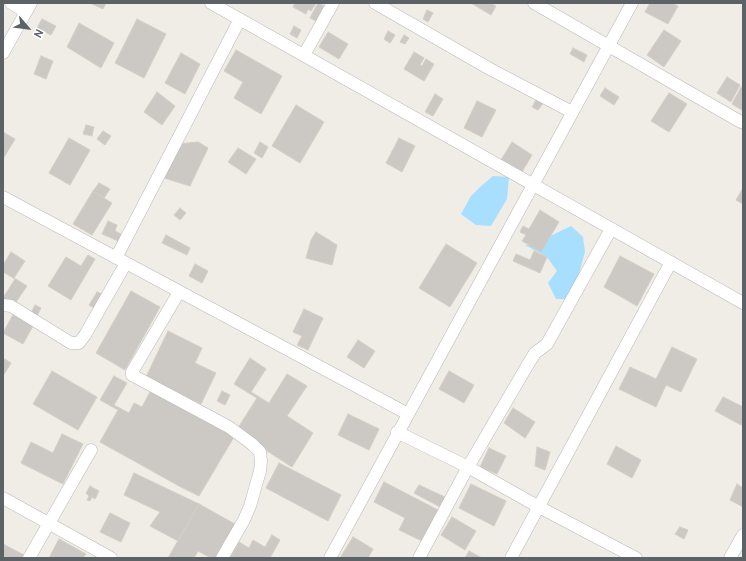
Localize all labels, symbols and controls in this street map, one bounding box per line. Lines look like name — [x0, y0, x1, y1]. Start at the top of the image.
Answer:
north arrow — [8, 8, 48, 48]
text: N — [31, 27, 47, 40]

